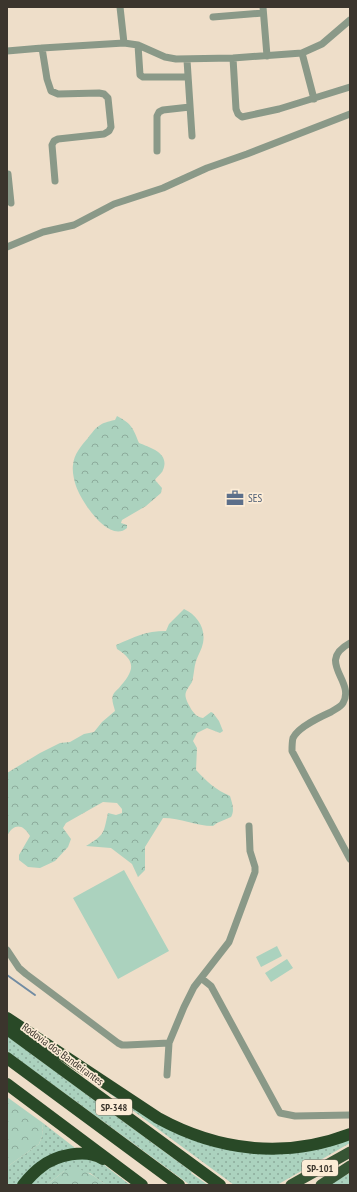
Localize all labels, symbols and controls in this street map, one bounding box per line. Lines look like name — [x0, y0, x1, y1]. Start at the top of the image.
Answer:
office icon: SES — [225, 488, 245, 508]
place label: SES — [248, 491, 262, 505]
street label: Rodovia dos Bandeirantes — [19, 1020, 107, 1088]
road number: SP-348 — [96, 1099, 132, 1115]
road number: SP-101 — [302, 1160, 338, 1176]

